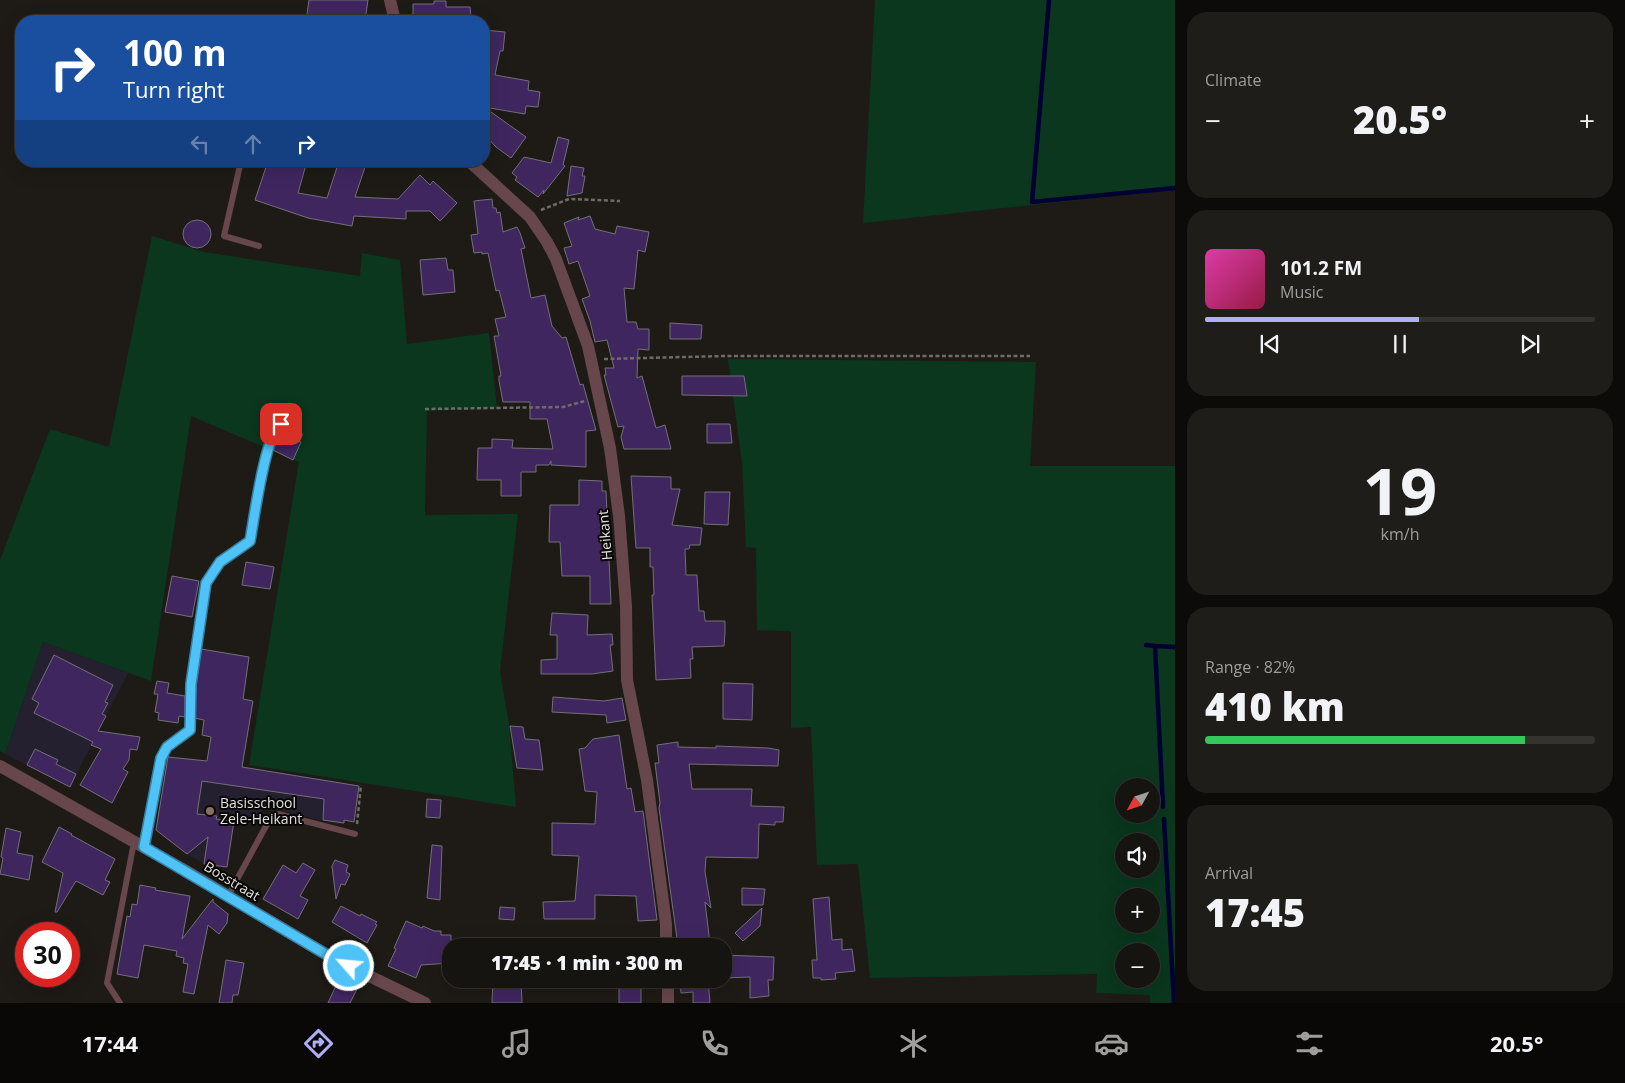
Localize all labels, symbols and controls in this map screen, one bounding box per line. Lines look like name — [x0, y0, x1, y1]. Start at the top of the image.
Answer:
text: 100 m — [123, 29, 227, 76]
icon: right — [40, 35, 105, 100]
text: Climate — [1205, 69, 1262, 91]
text: Turn right — [123, 74, 225, 104]
text: 20.5° — [1353, 93, 1447, 145]
text: − — [1205, 101, 1221, 139]
text: + — [1579, 101, 1595, 139]
icon: left — [186, 130, 214, 158]
icon: ahead — [239, 130, 267, 158]
icon: right — [292, 130, 320, 158]
text: 101.2 FM — [1280, 255, 1362, 281]
text: Music — [1280, 281, 1324, 303]
icon: previous — [1256, 330, 1284, 358]
icon: pause — [1386, 330, 1414, 358]
icon: next — [1516, 330, 1544, 358]
pin — [260, 403, 302, 445]
icon: arrive — [267, 410, 295, 438]
text: 19 — [1363, 446, 1437, 534]
street label: Heikant — [593, 509, 616, 561]
text: km/h — [1381, 523, 1419, 545]
text: Range · 82% — [1205, 656, 1295, 678]
text: 410 km — [1205, 680, 1345, 732]
north arrow — [1115, 778, 1160, 822]
map controls — [1115, 778, 1160, 988]
place label: Basisschool Zele-Heikant — [220, 793, 302, 828]
marker: Basisschool Zele-Heikant — [204, 805, 216, 817]
button: sound — [1115, 833, 1160, 878]
street label: Bosstraat — [201, 856, 264, 905]
text: Arrival — [1205, 862, 1253, 884]
text: 17:45 — [1205, 886, 1305, 938]
button: + — [1115, 888, 1160, 933]
speed limit sign: 30 — [15, 922, 80, 987]
position arrow — [322, 939, 374, 991]
button: − — [1115, 943, 1160, 988]
text: 17:45 · 1 min · 300 m — [491, 950, 683, 976]
icon: directions — [301, 1026, 336, 1061]
icon: music — [499, 1026, 534, 1061]
icon: phone — [697, 1026, 732, 1061]
icon: climate — [896, 1026, 931, 1061]
icon: car — [1094, 1026, 1129, 1061]
icon: filters — [1292, 1026, 1327, 1061]
text: 17:44 — [82, 1028, 138, 1058]
text: 20.5° — [1490, 1028, 1543, 1058]

